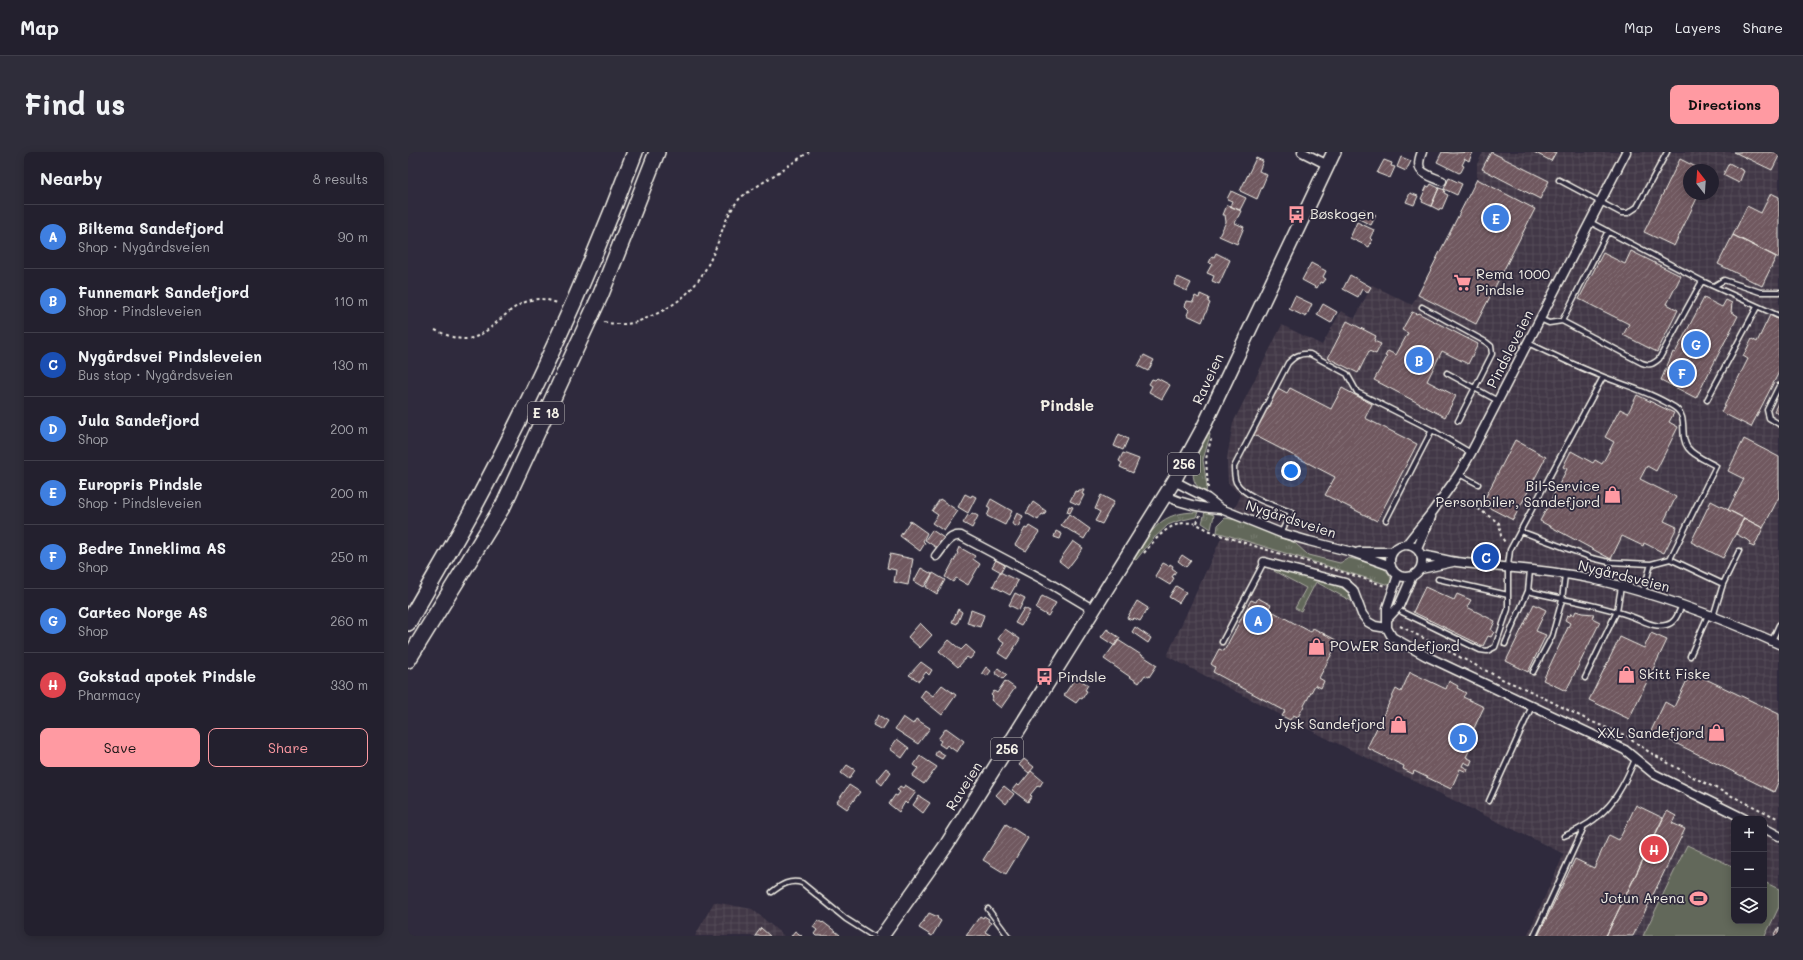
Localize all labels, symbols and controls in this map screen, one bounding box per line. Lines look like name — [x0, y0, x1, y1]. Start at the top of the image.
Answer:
text: Map — [20, 15, 59, 40]
text: Map — [1624, 18, 1653, 37]
text: Layers — [1675, 18, 1721, 37]
text: Share — [1743, 18, 1783, 37]
button: Directions — [1670, 85, 1779, 124]
text: Find us — [24, 86, 125, 122]
north arrow — [1683, 164, 1719, 200]
text: Nearby — [40, 167, 102, 189]
text: 8 results — [313, 170, 368, 187]
pin: E — [1483, 203, 1509, 233]
bus stop icon: Bøskogen — [1287, 204, 1307, 224]
place label: Bøskogen — [1310, 204, 1374, 223]
text: Biltema Sandefjord — [78, 218, 223, 238]
text: A — [48, 228, 58, 245]
text: 90 m — [338, 228, 368, 245]
text: Shop · Nygårdsveien — [78, 238, 210, 255]
place label: Rema 1000 Pindsle — [1476, 264, 1551, 299]
supermarket icon: Rema 1000 Pindsle — [1453, 272, 1473, 292]
text: Funnemark Sandefjord — [78, 282, 249, 302]
text: B — [49, 292, 57, 309]
text: 110 m — [334, 292, 368, 309]
text: Shop · Pindsleveien — [78, 302, 202, 319]
street label: Pindsleveien — [1482, 306, 1537, 391]
pin: G — [1683, 329, 1709, 359]
pin: B — [1406, 345, 1432, 375]
text: Nygårdsvei Pindsleveien — [78, 346, 262, 366]
street label: Raveien — [1187, 350, 1228, 407]
text: C — [48, 356, 58, 373]
text: 130 m — [332, 356, 368, 373]
pin: F — [1669, 358, 1695, 388]
text: Bus stop · Nygårdsveien — [78, 366, 233, 383]
district label: Pindsle — [1040, 395, 1094, 415]
road number: E 18 — [528, 402, 564, 424]
text: Jula Sandefjord — [78, 410, 199, 430]
text: D — [48, 420, 58, 437]
text: 200 m — [330, 420, 368, 437]
text: Shop — [78, 430, 108, 447]
road number: 256 — [1168, 453, 1200, 475]
your location — [1281, 461, 1301, 481]
text: Europris Pindsle — [78, 474, 202, 494]
place label: Bil-Service Personbiler, Sandefjord — [1436, 476, 1600, 511]
text: E — [49, 484, 57, 501]
text: 200 m — [330, 484, 368, 501]
shop icon: Bil-Service Personbiler, Sandefjord — [1603, 484, 1623, 504]
text: Shop · Pindsleveien — [78, 494, 202, 511]
street label: Nygårdsveien — [1244, 495, 1339, 542]
text: Bedre Inneklima AS — [78, 538, 226, 558]
pin: C — [1473, 542, 1499, 572]
text: F — [49, 548, 57, 565]
text: 250 m — [331, 548, 368, 565]
street label: Nygårdsveien — [1576, 555, 1672, 596]
text: Shop — [78, 558, 108, 575]
text: Cartec Norge AS — [78, 602, 208, 622]
pin: A — [1245, 605, 1271, 635]
text: G — [48, 612, 58, 629]
text: 260 m — [330, 612, 368, 629]
text: Shop — [78, 622, 108, 639]
shop icon: POWER Sandefjord — [1307, 636, 1327, 656]
place label: POWER Sandefjord — [1330, 636, 1460, 655]
shop icon: Skitt Fiske — [1616, 664, 1636, 684]
place label: Skitt Fiske — [1639, 664, 1710, 683]
text: Gokstad apotek Pindsle — [78, 666, 256, 686]
bus stop icon: Pindsle — [1035, 667, 1055, 687]
place label: Pindsle — [1058, 667, 1106, 686]
text: H — [48, 676, 58, 693]
text: 330 m — [330, 676, 368, 693]
text: Pharmacy — [78, 686, 141, 703]
place label: Jysk Sandefjord — [1275, 714, 1385, 733]
shop icon: Jysk Sandefjord — [1388, 714, 1408, 734]
pin: D — [1450, 723, 1476, 753]
place label: XXL Sandefjord — [1597, 723, 1704, 742]
shop icon: XXL Sandefjord — [1707, 723, 1727, 743]
button: Save — [40, 728, 200, 767]
button: Share — [208, 728, 368, 767]
road number: 256 — [991, 738, 1023, 760]
street label: Raveien — [941, 758, 986, 814]
map controls — [1731, 816, 1767, 924]
button: + — [1731, 816, 1767, 852]
pin: H — [1641, 834, 1667, 864]
button: − — [1731, 852, 1767, 888]
place label: Jotun Arena — [1601, 888, 1685, 907]
sports icon: Jotun Arena — [1688, 888, 1708, 908]
button: layers — [1731, 888, 1767, 924]

